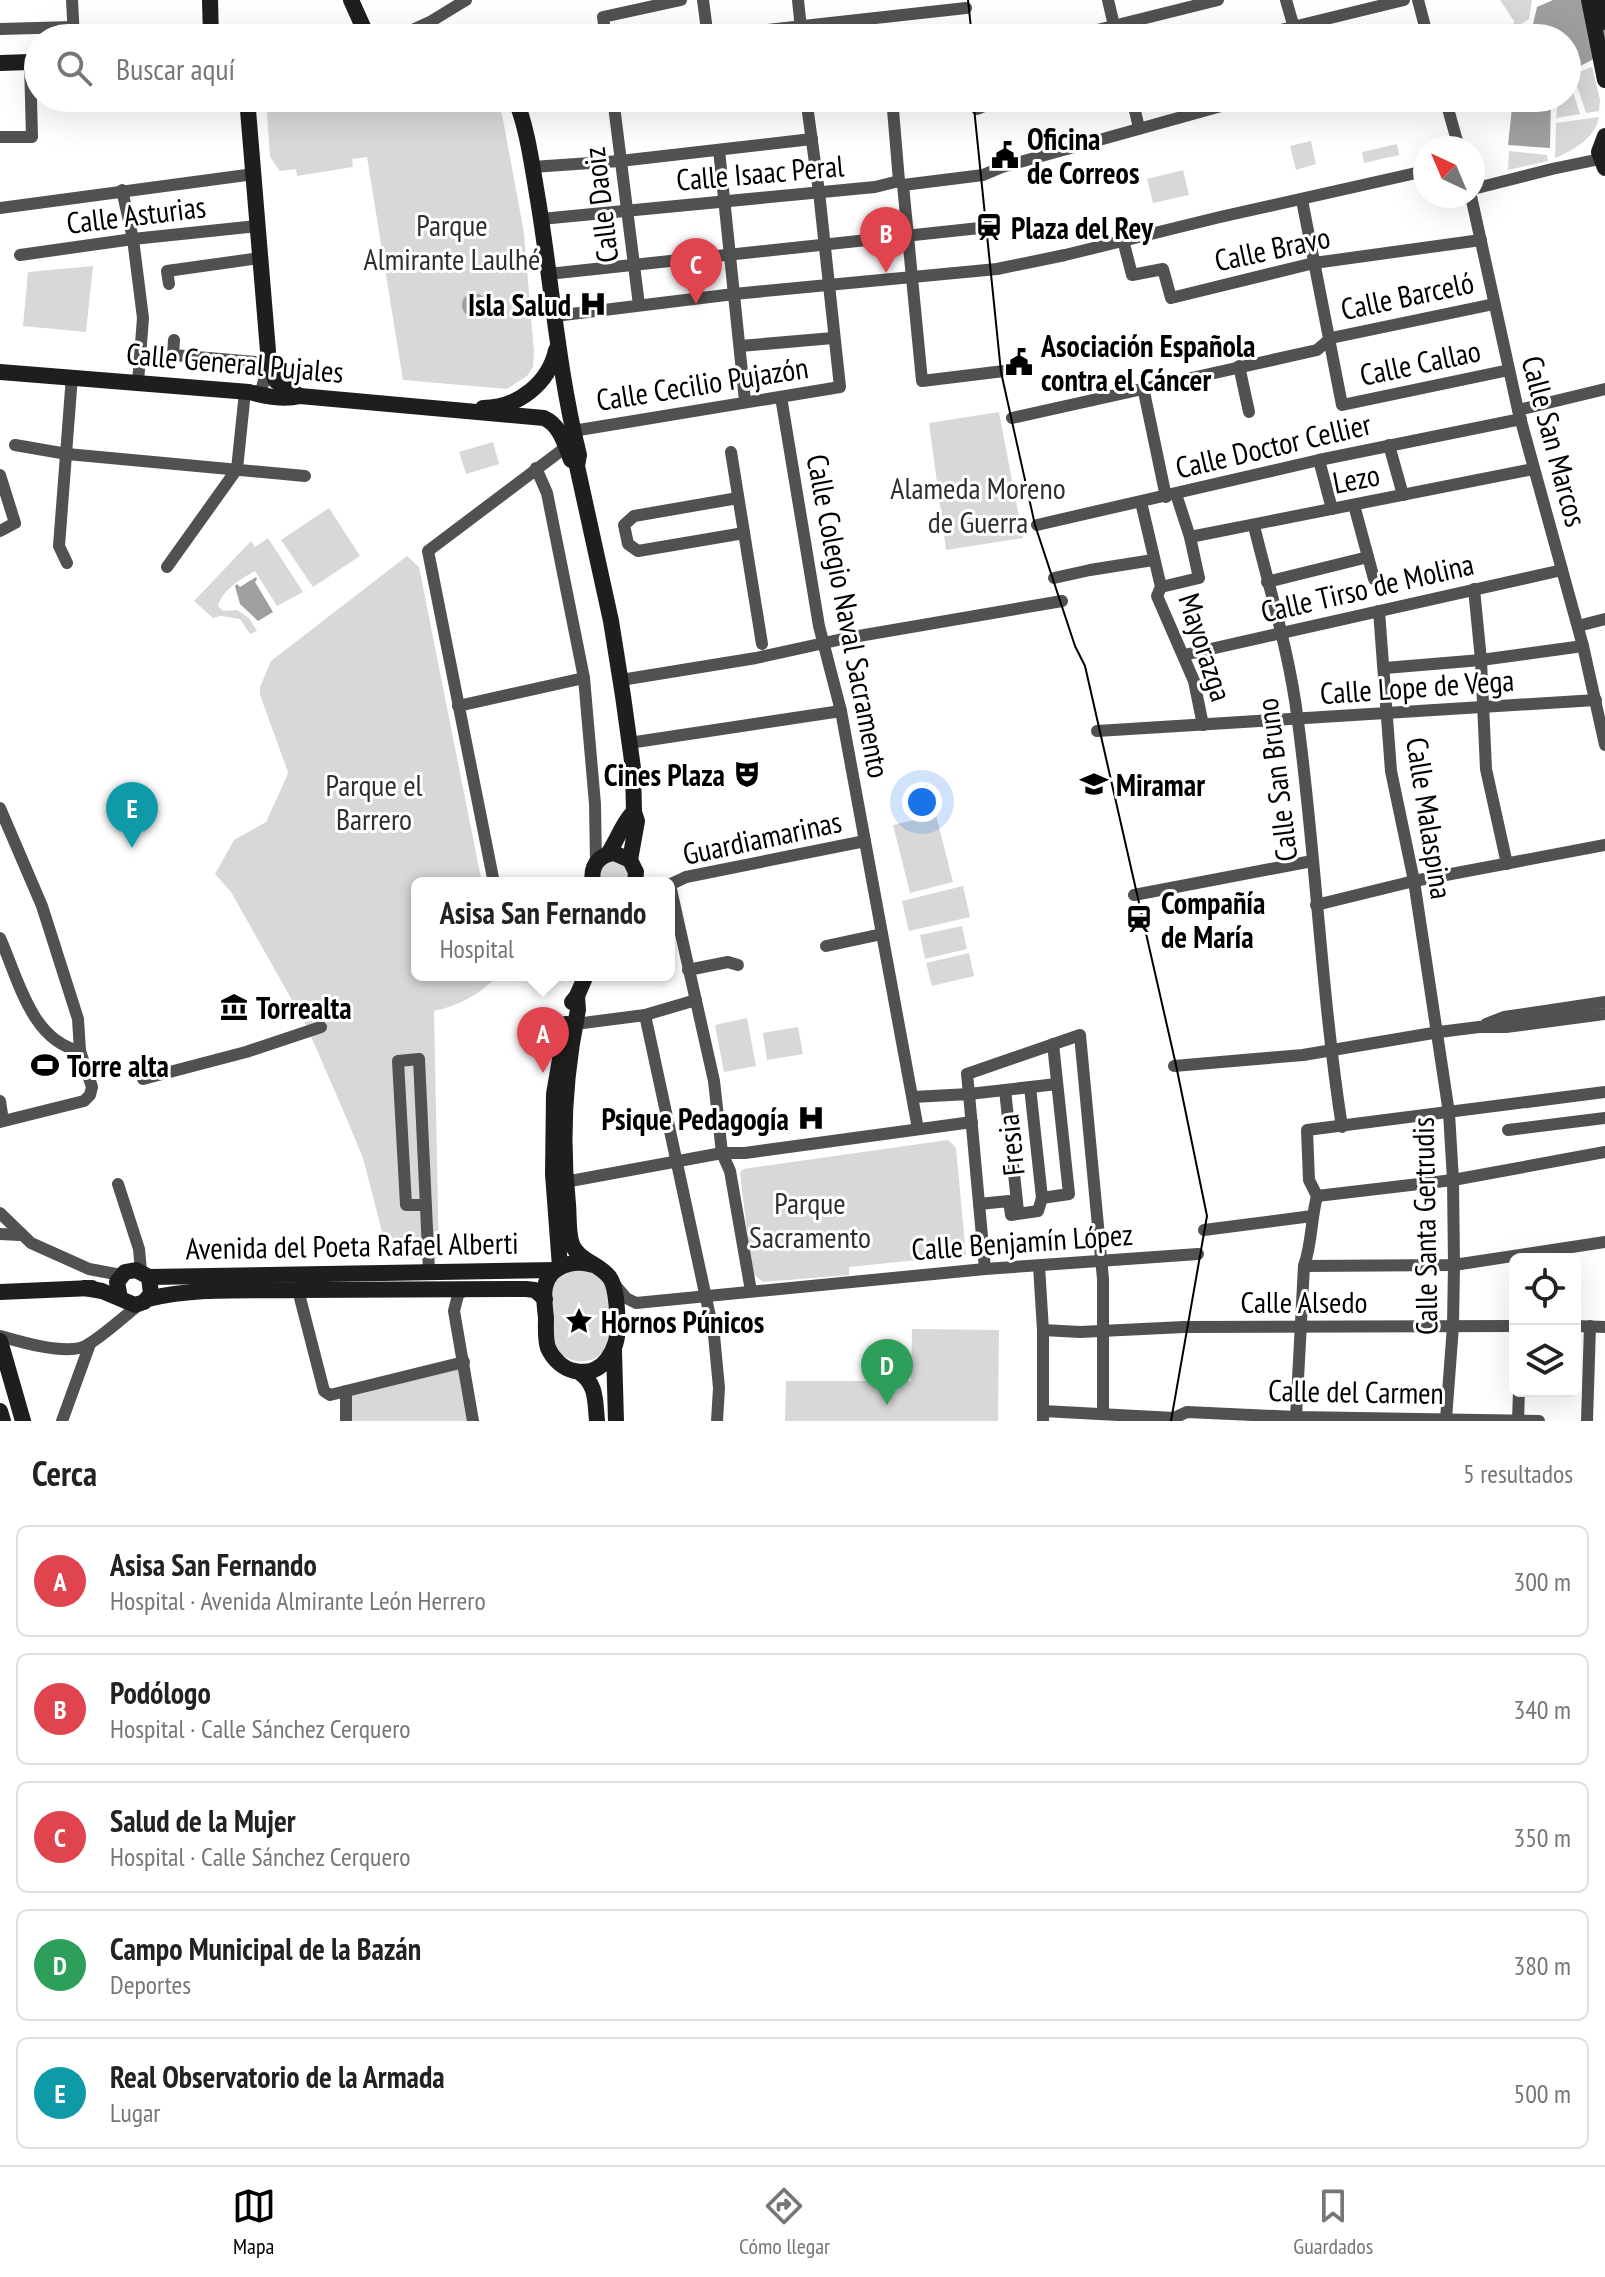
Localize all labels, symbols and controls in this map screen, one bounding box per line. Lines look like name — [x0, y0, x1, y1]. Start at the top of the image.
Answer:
search box — [24, 24, 1581, 112]
icon: search — [52, 46, 96, 90]
text: Buscar aquí — [116, 49, 235, 88]
place label: Oficina de Correos — [1027, 119, 1139, 192]
north arrow — [1413, 136, 1485, 208]
public building icon: Oficina de Correos — [990, 140, 1020, 170]
street label: Calle Daoiz — [574, 145, 626, 265]
street label: Calle Isaac Peral — [675, 145, 845, 199]
street label: Calle Asturias — [64, 186, 208, 242]
park label: Parque Almirante Laulhé — [364, 205, 541, 278]
pin: B — [860, 207, 912, 273]
place label: Plaza del Rey — [1011, 208, 1154, 247]
station icon: Plaza del Rey — [974, 212, 1004, 242]
street label: Calle Bravo — [1211, 217, 1333, 279]
pin: C — [670, 238, 722, 304]
street label: Calle Barceló — [1337, 262, 1477, 328]
place label: Isla Salud — [468, 285, 571, 324]
hospital icon: Isla Salud — [578, 289, 608, 319]
place label: Asociación Española contra el Cáncer — [1040, 326, 1255, 399]
street label: Calle Callao — [1356, 330, 1484, 394]
street label: Calle General Pujales — [125, 333, 345, 391]
street label: Calle Cecilio Pujazón — [593, 347, 811, 419]
public building icon: Asociación Española contra el Cáncer — [1004, 347, 1034, 377]
street label: Calle San Marcos — [1514, 351, 1596, 531]
street label: Calle Doctor Cellier — [1171, 403, 1375, 486]
street label: Calle Colegio Naval Sacramento — [798, 451, 900, 781]
street label: Lezo — [1329, 454, 1383, 502]
park label: Alameda Moreno de Guerra — [890, 468, 1066, 541]
street label: Calle Tirso de Molina — [1257, 544, 1477, 630]
street label: Mayorazga — [1170, 588, 1242, 706]
street label: Calle Lope de Vega — [1319, 660, 1515, 712]
street label: Calle San Bruno — [1247, 696, 1305, 864]
street label: Calle Malaspina — [1398, 734, 1462, 902]
place label: Cines Plaza — [604, 755, 725, 794]
theatre icon: Cines Plaza — [732, 759, 762, 789]
park label: Parque el Barrero — [325, 765, 423, 838]
place label: Miramar — [1116, 765, 1205, 804]
school or university icon: Miramar — [1079, 769, 1109, 799]
pin: E — [106, 782, 158, 848]
your location — [902, 782, 942, 822]
street label: Guardiamarinas — [679, 801, 845, 873]
popup — [411, 877, 675, 981]
place label: Compañía de María — [1161, 883, 1266, 956]
text: Asisa San Fernando — [440, 893, 646, 932]
station icon: Compañía de María — [1124, 904, 1154, 934]
text: Hospital — [440, 932, 514, 965]
place label: Torrealta — [256, 988, 352, 1027]
museum icon: Torrealta — [219, 992, 249, 1022]
pin: A — [517, 1007, 569, 1073]
place label: Torre alta — [67, 1046, 169, 1085]
sports icon: Torre alta — [30, 1050, 60, 1080]
place label: Psique Pedagogía — [601, 1099, 789, 1138]
hospital icon: Psique Pedagogía — [796, 1103, 826, 1133]
street label: Fresia — [987, 1112, 1033, 1178]
street label: Calle Santa Gertrudis — [1403, 1117, 1445, 1335]
park label: Parque Sacramento — [749, 1183, 871, 1256]
street label: Calle Benjamín López — [910, 1214, 1134, 1268]
street label: Avenida del Poeta Rafael Alberti — [185, 1223, 519, 1267]
map controls — [1509, 1253, 1581, 1397]
button: locate — [1509, 1253, 1581, 1325]
street label: Calle Alsedo — [1241, 1282, 1367, 1321]
place label: Hornos Púnicos — [601, 1302, 764, 1341]
place icon: Hornos Púnicos — [564, 1306, 594, 1336]
button: layers — [1509, 1325, 1581, 1397]
pin: D — [861, 1339, 913, 1405]
street label: Calle del Carmen — [1268, 1370, 1444, 1412]
text: Cerca — [32, 1451, 97, 1495]
text: 5 resultados — [1463, 1457, 1573, 1490]
text: Asisa San Fernando — [110, 1545, 317, 1584]
text: A — [53, 1565, 67, 1598]
text: 300 m — [1513, 1565, 1571, 1598]
text: Hospital · Avenida Almirante León Herrero — [110, 1584, 486, 1617]
text: Podólogo — [110, 1673, 211, 1712]
text: B — [54, 1693, 66, 1726]
text: 340 m — [1513, 1693, 1571, 1726]
text: Hospital · Calle Sánchez Cerquero — [110, 1712, 410, 1745]
text: Salud de la Mujer — [110, 1801, 296, 1840]
text: C — [54, 1821, 66, 1854]
text: 350 m — [1513, 1821, 1571, 1854]
text: Hospital · Calle Sánchez Cerquero — [110, 1840, 410, 1873]
text: Campo Municipal de la Bazán — [110, 1929, 421, 1968]
text: D — [53, 1949, 67, 1982]
text: 380 m — [1513, 1949, 1571, 1982]
text: Deportes — [110, 1968, 191, 2001]
text: Real Observatorio de la Armada — [110, 2057, 445, 2096]
text: E — [54, 2077, 66, 2110]
text: 500 m — [1513, 2077, 1571, 2110]
text: Lugar — [110, 2096, 160, 2129]
tab: Mapa — [232, 2184, 276, 2260]
tab: Cómo llegar — [739, 2184, 830, 2260]
tab: Guardados — [1293, 2184, 1373, 2260]

